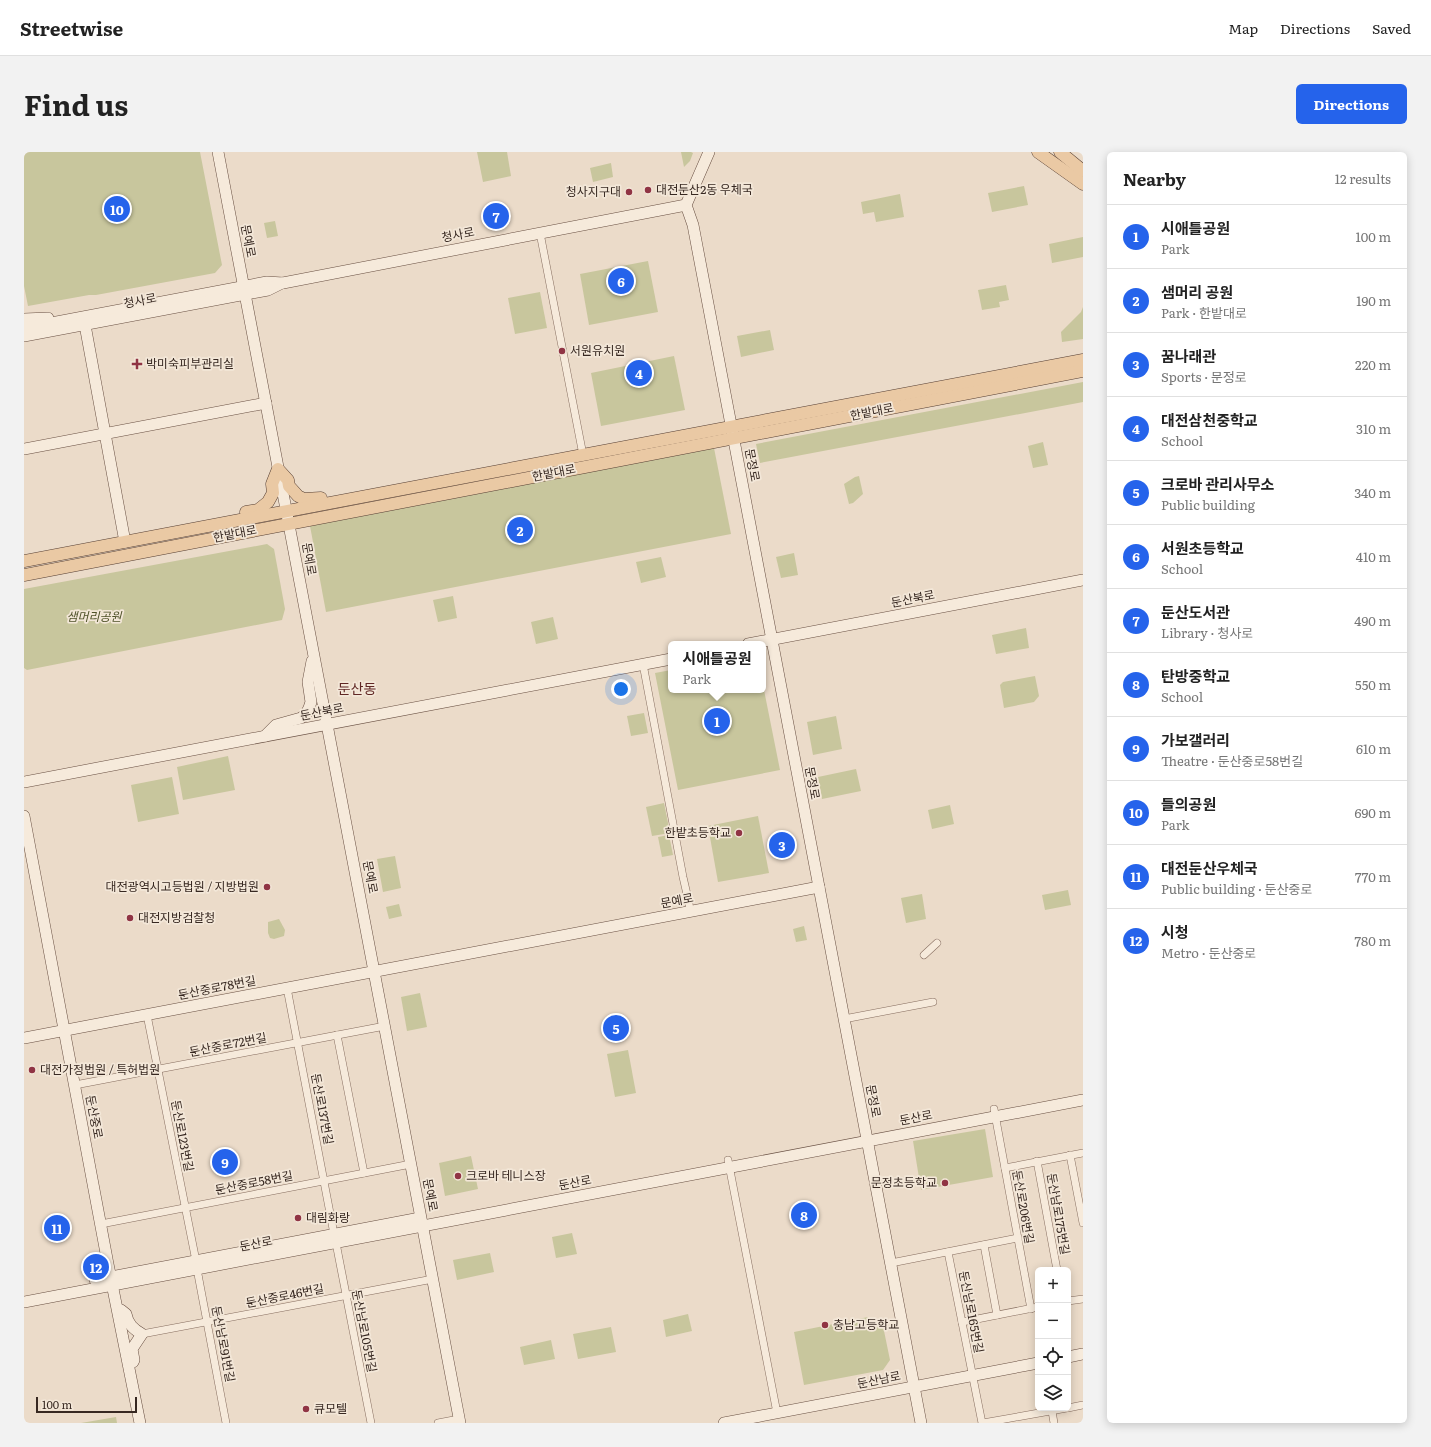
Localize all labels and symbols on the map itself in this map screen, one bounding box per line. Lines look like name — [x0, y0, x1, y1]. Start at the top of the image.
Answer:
place label: 대전둔산2동 우체국 — [656, 180, 753, 198]
place label: 청사지구대 — [566, 182, 621, 200]
marker: 대전둔산2동 우체국 — [643, 185, 653, 195]
marker: 청사지구대 — [624, 187, 634, 197]
pin: 10 — [104, 194, 130, 224]
pin: 7 — [483, 201, 509, 231]
street label: 청사로 — [440, 222, 476, 246]
street label: 문예로 — [237, 223, 261, 259]
pin: 6 — [608, 266, 634, 296]
street label: 청사로 — [122, 288, 158, 312]
place label: 서원유치원 — [570, 341, 625, 359]
marker: 서원유치원 — [557, 346, 567, 356]
place label: 박미숙피부관리실 — [146, 354, 234, 372]
marker: 박미숙피부관리실 — [131, 358, 143, 370]
pin: 4 — [626, 358, 652, 388]
street label: 한밭대로 — [848, 398, 895, 424]
street label: 문정로 — [741, 447, 765, 483]
street label: 한밭대로 — [530, 459, 577, 485]
pin: 2 — [507, 515, 533, 545]
street label: 한밭대로 — [211, 520, 258, 546]
street label: 문예로 — [298, 541, 322, 577]
street label: 둔산북로 — [889, 585, 936, 611]
park label: 샘머리공원 — [66, 607, 123, 625]
district label: 둔산동 — [338, 678, 376, 698]
your location — [611, 679, 631, 699]
street label: 둔산북로 — [298, 698, 345, 724]
pin: 1 — [704, 706, 730, 736]
street label: 문정로 — [801, 765, 825, 801]
place label: 한밭초등학교 — [665, 823, 731, 841]
marker: 한밭초등학교 — [734, 828, 744, 838]
pin: 3 — [769, 830, 795, 860]
street label: 문예로 — [359, 859, 383, 895]
place label: 대전광역시고등법원 / 지방법원 — [106, 877, 259, 895]
marker: 대전광역시고등법원 / 지방법원 — [262, 882, 272, 892]
street label: 문예로 — [659, 888, 695, 912]
place label: 대전지방검찰청 — [138, 908, 215, 926]
marker: 대전지방검찰청 — [125, 913, 135, 923]
street label: 둔산중로78번길 — [176, 971, 257, 1003]
pin: 5 — [603, 1013, 629, 1043]
street label: 둔산중로72번길 — [188, 1028, 268, 1060]
place label: 대전가정법원 / 특허법원 — [40, 1060, 160, 1078]
marker: 대전가정법원 / 특허법원 — [27, 1065, 37, 1075]
street label: 둔산로137번길 — [307, 1072, 339, 1146]
street label: 문정로 — [862, 1083, 886, 1119]
street label: 둔산중로 — [82, 1093, 108, 1140]
street label: 둔산로123번길 — [167, 1098, 199, 1173]
street label: 둔산로 — [898, 1105, 934, 1129]
pin: 9 — [212, 1147, 238, 1177]
street label: 둔산중로58번길 — [213, 1166, 294, 1198]
place label: 크로바 테니스장 — [466, 1166, 546, 1184]
street label: 둔산로206번길 — [1009, 1168, 1039, 1245]
street label: 둔산로 — [557, 1170, 593, 1194]
marker: 크로바 테니스장 — [453, 1171, 463, 1181]
street label: 둔산남로175번길 — [1043, 1172, 1075, 1256]
place label: 문정초등학교 — [871, 1173, 937, 1191]
street label: 문예로 — [419, 1177, 443, 1213]
marker: 문정초등학교 — [940, 1178, 950, 1188]
pin: 8 — [791, 1200, 817, 1230]
place label: 대림화랑 — [306, 1208, 350, 1226]
pin: 11 — [44, 1213, 70, 1243]
marker: 대림화랑 — [293, 1213, 303, 1223]
street label: 둔산로 — [238, 1231, 274, 1255]
pin: 12 — [83, 1252, 109, 1282]
street label: 둔산남로165번길 — [955, 1269, 989, 1355]
street label: 둔산중로46번길 — [244, 1279, 325, 1311]
street label: 둔산남로105번길 — [348, 1288, 382, 1374]
street label: 둔산남로91번길 — [208, 1304, 240, 1384]
place label: 충남고등학교 — [833, 1315, 899, 1333]
marker: 충남고등학교 — [820, 1320, 830, 1330]
street label: 둔산남로 — [855, 1366, 902, 1392]
scale bar — [36, 1395, 137, 1414]
place label: 큐모텔 — [314, 1399, 347, 1417]
marker: 큐모텔 — [301, 1404, 311, 1414]

